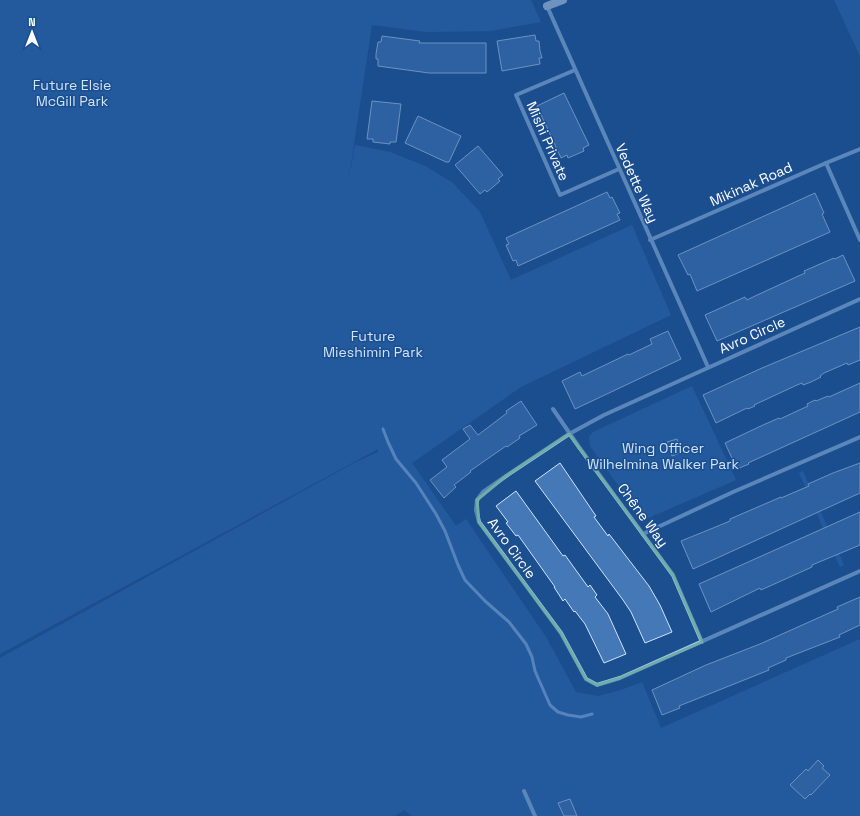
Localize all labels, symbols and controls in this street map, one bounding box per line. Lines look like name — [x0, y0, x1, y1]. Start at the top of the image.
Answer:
north arrow — [12, 12, 52, 52]
text: N — [28, 15, 36, 29]
park label: Future Elsie McGill Park — [33, 76, 111, 110]
street label: Mishi Private — [522, 98, 574, 184]
street label: Vedette Way — [611, 140, 663, 226]
street label: Mikinak Road — [707, 158, 795, 210]
street label: Avro Circle — [716, 312, 788, 358]
park label: Future Mieshimin Park — [323, 327, 423, 361]
park label: Wing Officer Wilhelmina Walker Park — [587, 439, 739, 473]
street label: Chêne Way — [614, 479, 672, 551]
street label: Avro Circle — [484, 514, 540, 582]

